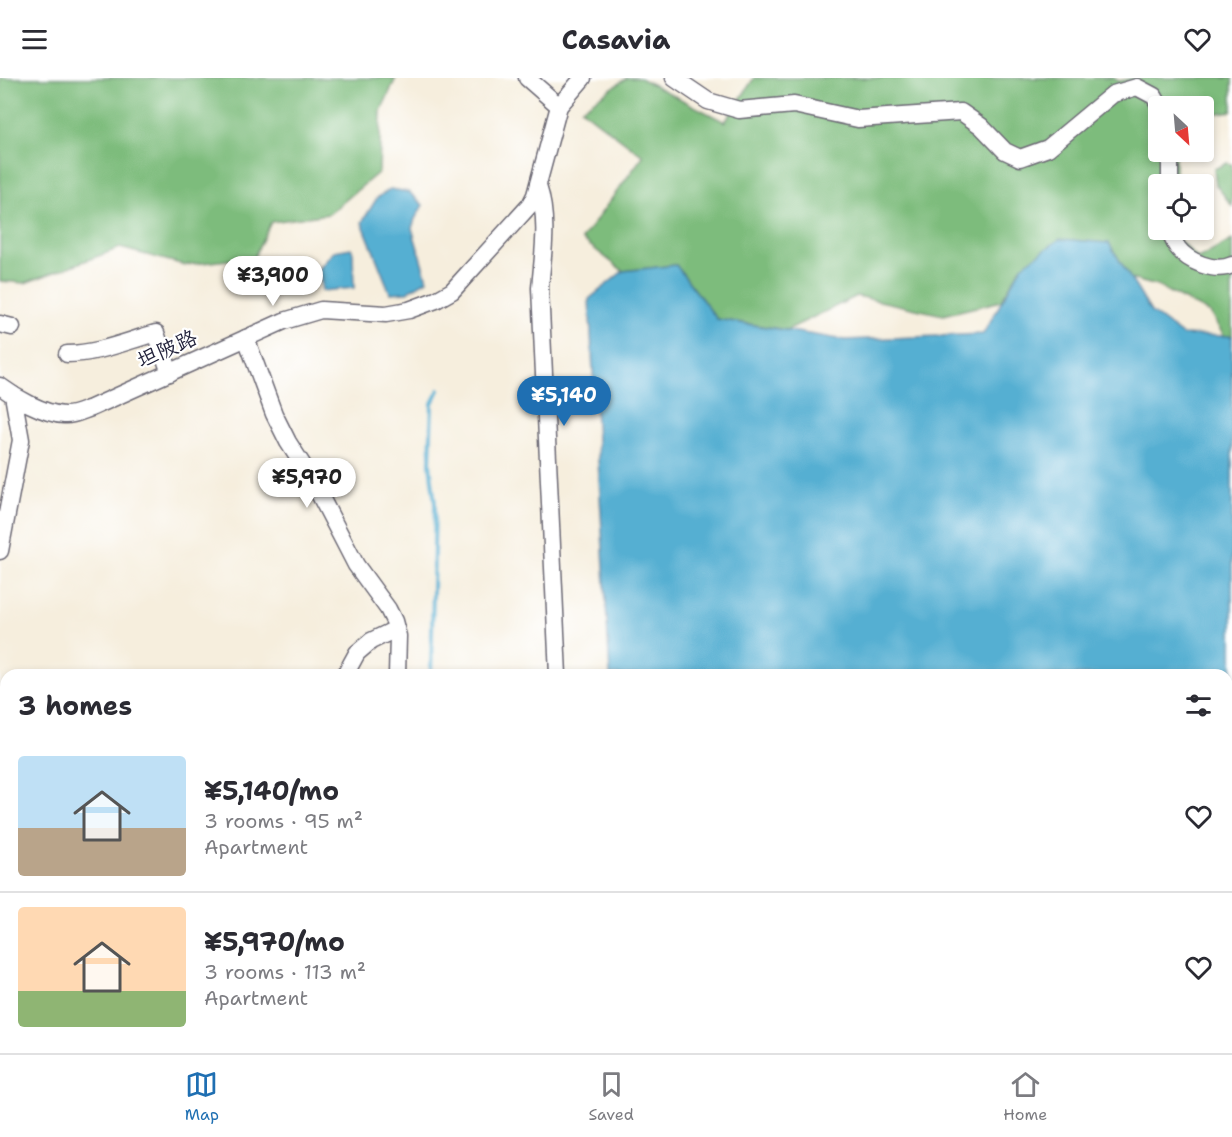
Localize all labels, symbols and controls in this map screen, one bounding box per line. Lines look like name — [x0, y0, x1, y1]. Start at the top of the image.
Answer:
text: Casavia — [561, 21, 671, 58]
icon: menu — [18, 23, 51, 56]
icon: heart — [1181, 23, 1214, 56]
north arrow — [1148, 96, 1214, 162]
map controls — [1148, 96, 1214, 240]
button: locate — [1148, 174, 1214, 240]
pin: ¥3,900 — [224, 256, 322, 307]
text: ¥3,900 — [237, 262, 309, 288]
street label: 坦陂路 — [133, 323, 201, 375]
pin: ¥5,140 — [515, 376, 613, 427]
text: ¥5,140 — [531, 382, 597, 408]
pin: ¥5,970 — [258, 458, 356, 509]
text: ¥5,970 — [272, 464, 342, 490]
text: 3 homes — [18, 688, 132, 723]
icon: filters — [1182, 689, 1215, 722]
text: ¥5,140/mo — [204, 773, 339, 808]
icon: home — [66, 780, 138, 852]
icon: heart — [1182, 800, 1215, 833]
text: 3 rooms · 95 m² — [204, 808, 363, 834]
text: Apartment — [204, 834, 308, 860]
text: ¥5,970/mo — [204, 924, 345, 959]
icon: home — [66, 931, 138, 1003]
icon: heart — [1182, 951, 1215, 984]
text: 3 rooms · 113 m² — [204, 959, 366, 985]
text: Apartment — [204, 985, 308, 1011]
tab: Map — [185, 1068, 219, 1125]
tab: Saved — [588, 1068, 634, 1125]
tab: Home — [1003, 1068, 1047, 1125]

